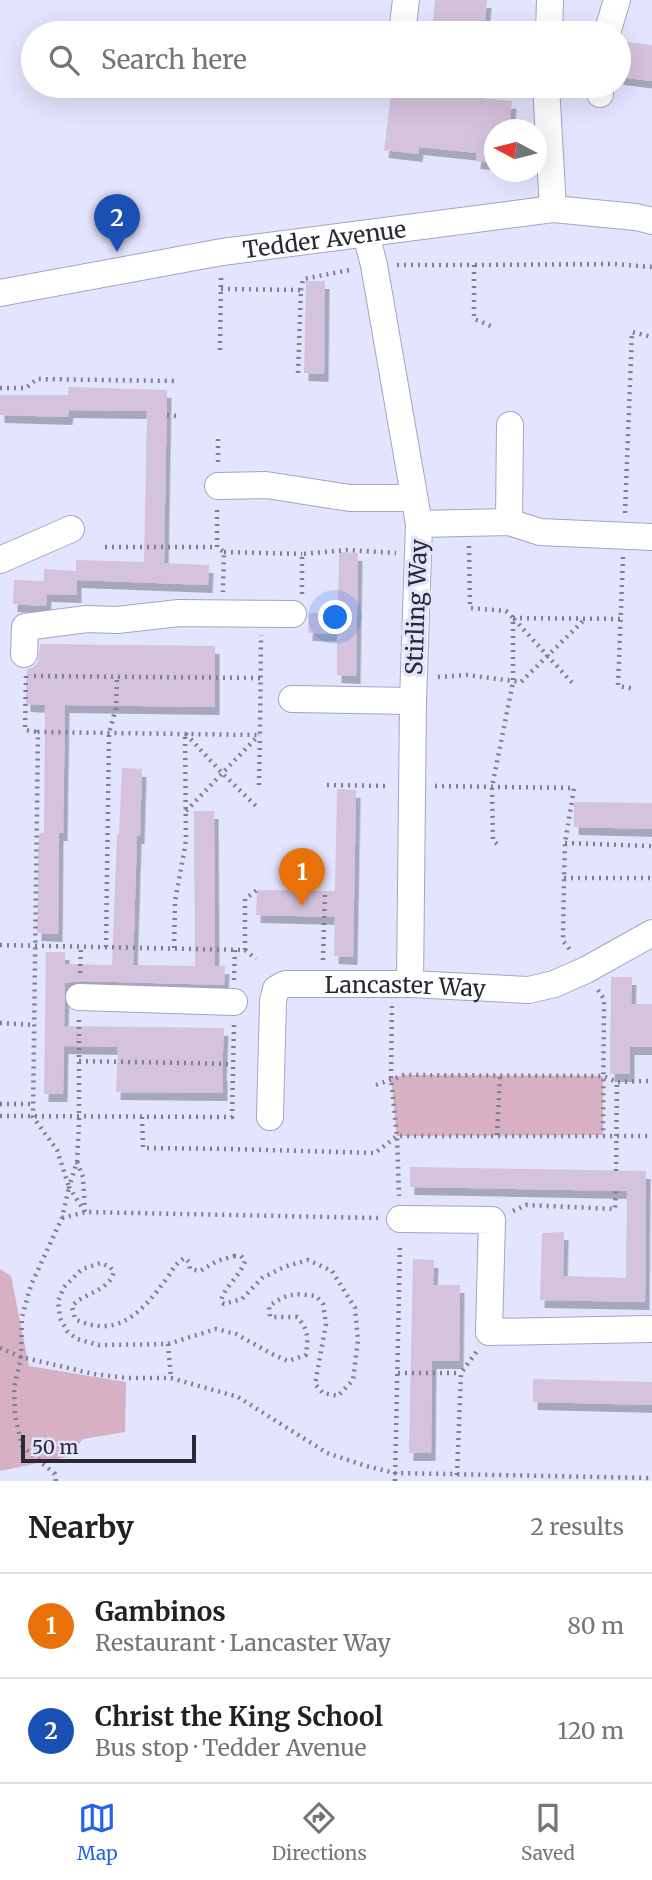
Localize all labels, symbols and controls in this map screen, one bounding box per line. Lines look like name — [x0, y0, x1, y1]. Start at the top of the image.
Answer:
search box — [21, 21, 631, 98]
icon: search — [45, 41, 83, 79]
text: Search here — [101, 43, 247, 76]
north arrow — [484, 119, 547, 182]
pin: 2 — [94, 194, 140, 252]
street label: Tedder Avenue — [241, 214, 408, 264]
street label: Stirling Way — [399, 538, 433, 675]
your location — [318, 600, 352, 634]
pin: 1 — [279, 848, 325, 906]
street label: Lancaster Way — [325, 970, 487, 1002]
scale bar — [21, 1432, 196, 1464]
text: 50 m — [32, 1435, 78, 1459]
text: Nearby — [28, 1508, 134, 1546]
text: 2 results — [530, 1512, 624, 1541]
text: Gambinos — [95, 1595, 226, 1628]
text: 1 — [46, 1611, 56, 1640]
text: 80 m — [567, 1611, 624, 1640]
text: Restaurant · Lancaster Way — [95, 1628, 391, 1657]
text: Christ the King School — [95, 1700, 383, 1733]
text: 2 — [44, 1716, 58, 1745]
text: 120 m — [558, 1716, 624, 1745]
text: Bus stop · Tedder Avenue — [95, 1733, 367, 1762]
tab: Map — [77, 1799, 118, 1865]
tab: Directions — [272, 1799, 367, 1865]
tab: Saved — [521, 1799, 575, 1865]

